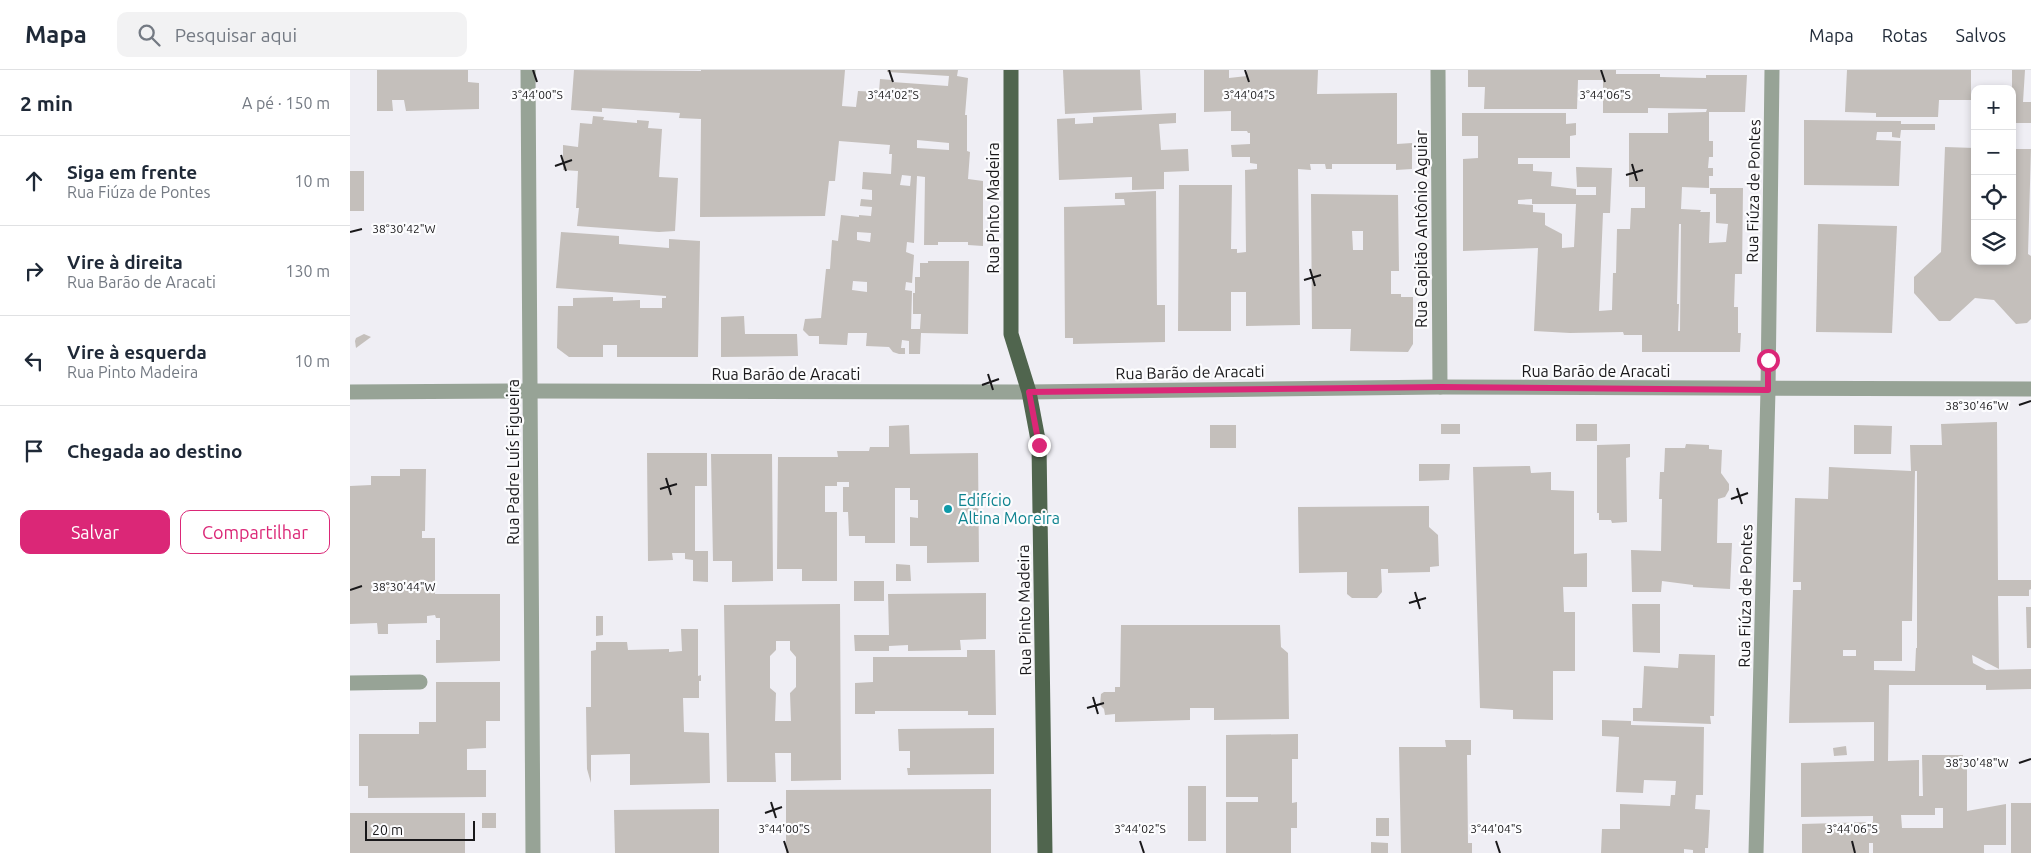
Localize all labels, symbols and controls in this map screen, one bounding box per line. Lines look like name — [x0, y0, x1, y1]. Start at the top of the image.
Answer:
search box — [117, 12, 467, 57]
text: Mapa — [25, 21, 87, 48]
icon: search — [135, 21, 163, 49]
text: Pesquisar aqui — [175, 24, 297, 46]
text: Mapa — [1809, 25, 1854, 45]
text: Rotas — [1882, 25, 1928, 45]
text: Salvos — [1956, 25, 2006, 45]
map controls — [1971, 85, 2016, 265]
button: + — [1971, 85, 2016, 130]
text: 3°44'00"S — [511, 88, 563, 101]
text: 3°44'02"S — [867, 88, 919, 101]
text: 3°44'04"S — [1223, 88, 1275, 101]
text: 3°44'06"S — [1579, 88, 1631, 101]
text: 2 min — [20, 91, 73, 115]
text: A pé · 150 m — [242, 94, 330, 112]
street label: Rua Fiúza de Pontes — [1743, 119, 1763, 263]
street label: Rua Capitão Antônio Aguiar — [1412, 130, 1430, 328]
button: − — [1971, 130, 2016, 175]
street label: Rua Pinto Madeira — [984, 142, 1002, 274]
text: Siga em frente — [67, 161, 197, 183]
icon: ahead — [20, 167, 48, 195]
text: 10 m — [294, 172, 330, 190]
button: locate — [1971, 175, 2016, 220]
text: Rua Fiúza de Pontes — [67, 183, 210, 201]
button: layers — [1971, 220, 2016, 265]
text: 38°30'42"W — [372, 222, 436, 235]
text: Vire à direita — [67, 251, 183, 273]
icon: right — [20, 257, 48, 285]
text: 130 m — [285, 262, 330, 280]
text: Rua Barão de Aracati — [67, 273, 216, 291]
text: Vire à esquerda — [67, 341, 207, 363]
icon: left — [20, 347, 48, 375]
route start — [1757, 349, 1780, 372]
text: 10 m — [294, 352, 330, 370]
street label: Rua Barão de Aracati — [1115, 362, 1265, 382]
street label: Rua Barão de Aracati — [1522, 362, 1671, 380]
text: Rua Pinto Madeira — [67, 363, 198, 381]
street label: Rua Barão de Aracati — [712, 365, 861, 383]
street label: Rua Padre Luís Figueira — [504, 379, 522, 545]
text: 38°30'46"W — [1945, 399, 2009, 412]
route end — [1028, 434, 1051, 457]
icon: arrive — [20, 437, 48, 465]
text: Chegada ao destino — [67, 440, 243, 462]
place label: Edifício Altina Moreira — [958, 491, 1060, 527]
marker: Edifício Altina Moreira — [942, 503, 954, 515]
button: Salvar — [20, 510, 170, 554]
button: Compartilhar — [180, 510, 330, 554]
street label: Rua Fiúza de Pontes — [1735, 524, 1755, 668]
street label: Rua Pinto Madeira — [1014, 544, 1034, 676]
text: 38°30'44"W — [372, 580, 436, 593]
text: 38°30'48"W — [1945, 756, 2009, 769]
scale bar — [365, 818, 475, 841]
text: 20 m — [372, 822, 403, 838]
text: 3°44'00"S — [758, 822, 810, 835]
text: 3°44'02"S — [1114, 822, 1166, 835]
text: 3°44'04"S — [1470, 822, 1522, 835]
text: 3°44'06"S — [1826, 822, 1878, 835]

